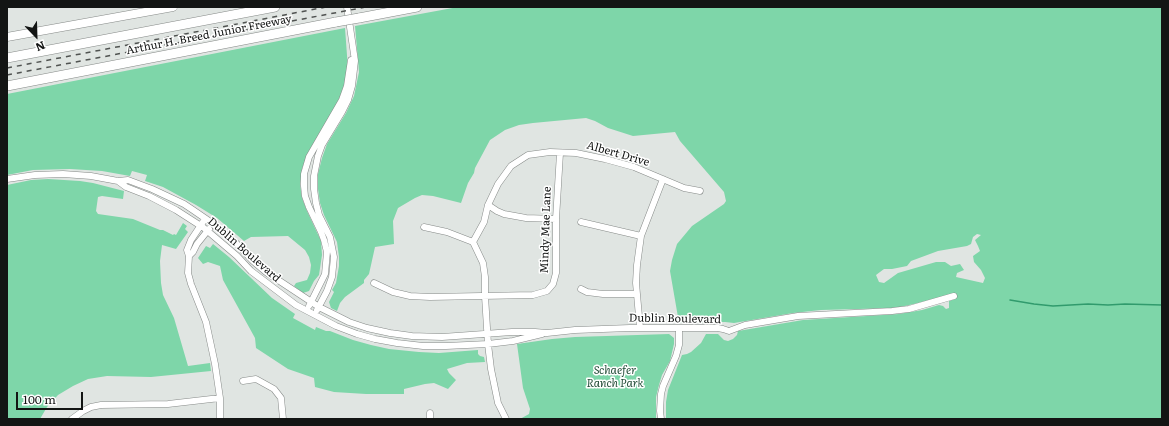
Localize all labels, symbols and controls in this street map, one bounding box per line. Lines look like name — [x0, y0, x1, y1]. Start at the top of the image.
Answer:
street label: Arthur H. Breed Junior Freeway — [125, 12, 293, 58]
north arrow — [16, 16, 56, 56]
text: N — [33, 38, 48, 56]
street label: Albert Drive — [585, 139, 651, 169]
street label: Mindy Mae Lane — [538, 186, 554, 274]
street label: Dublin Boulevard — [205, 215, 283, 285]
street label: Dublin Boulevard — [629, 312, 721, 326]
park label: Schaefer Ranch Park — [587, 364, 643, 390]
scale bar — [18, 384, 85, 410]
text: 100 m — [23, 390, 56, 408]

